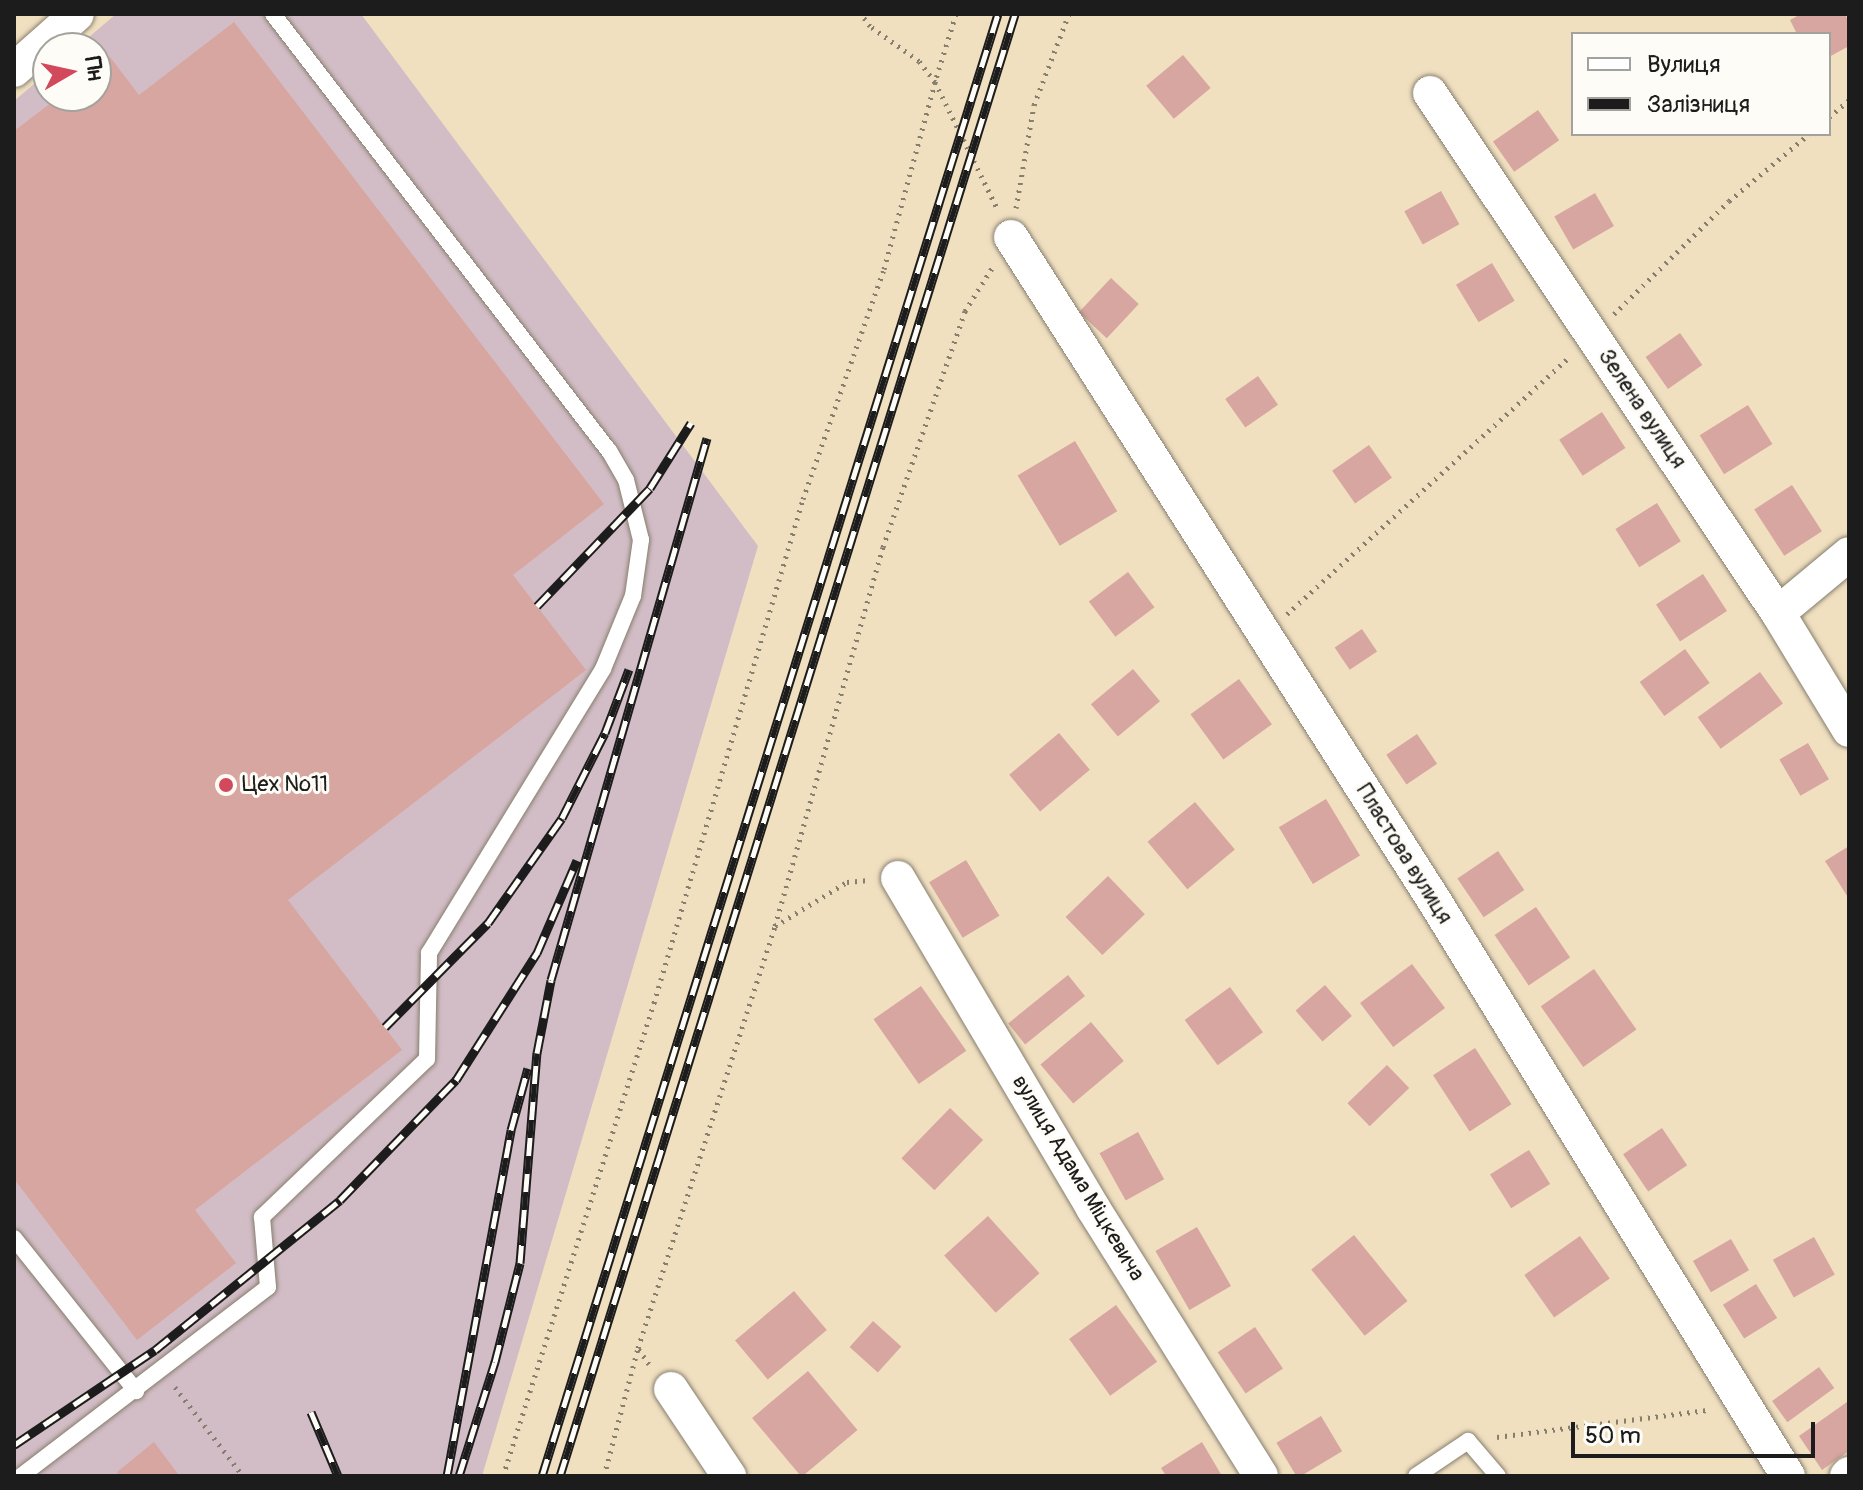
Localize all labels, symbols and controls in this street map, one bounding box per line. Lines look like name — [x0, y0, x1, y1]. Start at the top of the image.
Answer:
north arrow — [32, 32, 112, 112]
legend — [1571, 32, 1831, 136]
text: Вулиця — [1647, 50, 1720, 79]
text: Пн — [78, 54, 109, 83]
text: Залізниця — [1647, 90, 1750, 119]
street label: Зелена вулиця — [1592, 344, 1692, 474]
place label: Цех №11 — [242, 772, 328, 798]
marker: Цех №11 — [217, 776, 235, 794]
street label: Пластова вулиця — [1350, 779, 1458, 929]
street label: вулиця Адама Міцкевича — [1006, 1070, 1150, 1286]
scale bar — [1575, 1406, 1819, 1456]
text: 50 m — [1585, 1421, 1641, 1450]

